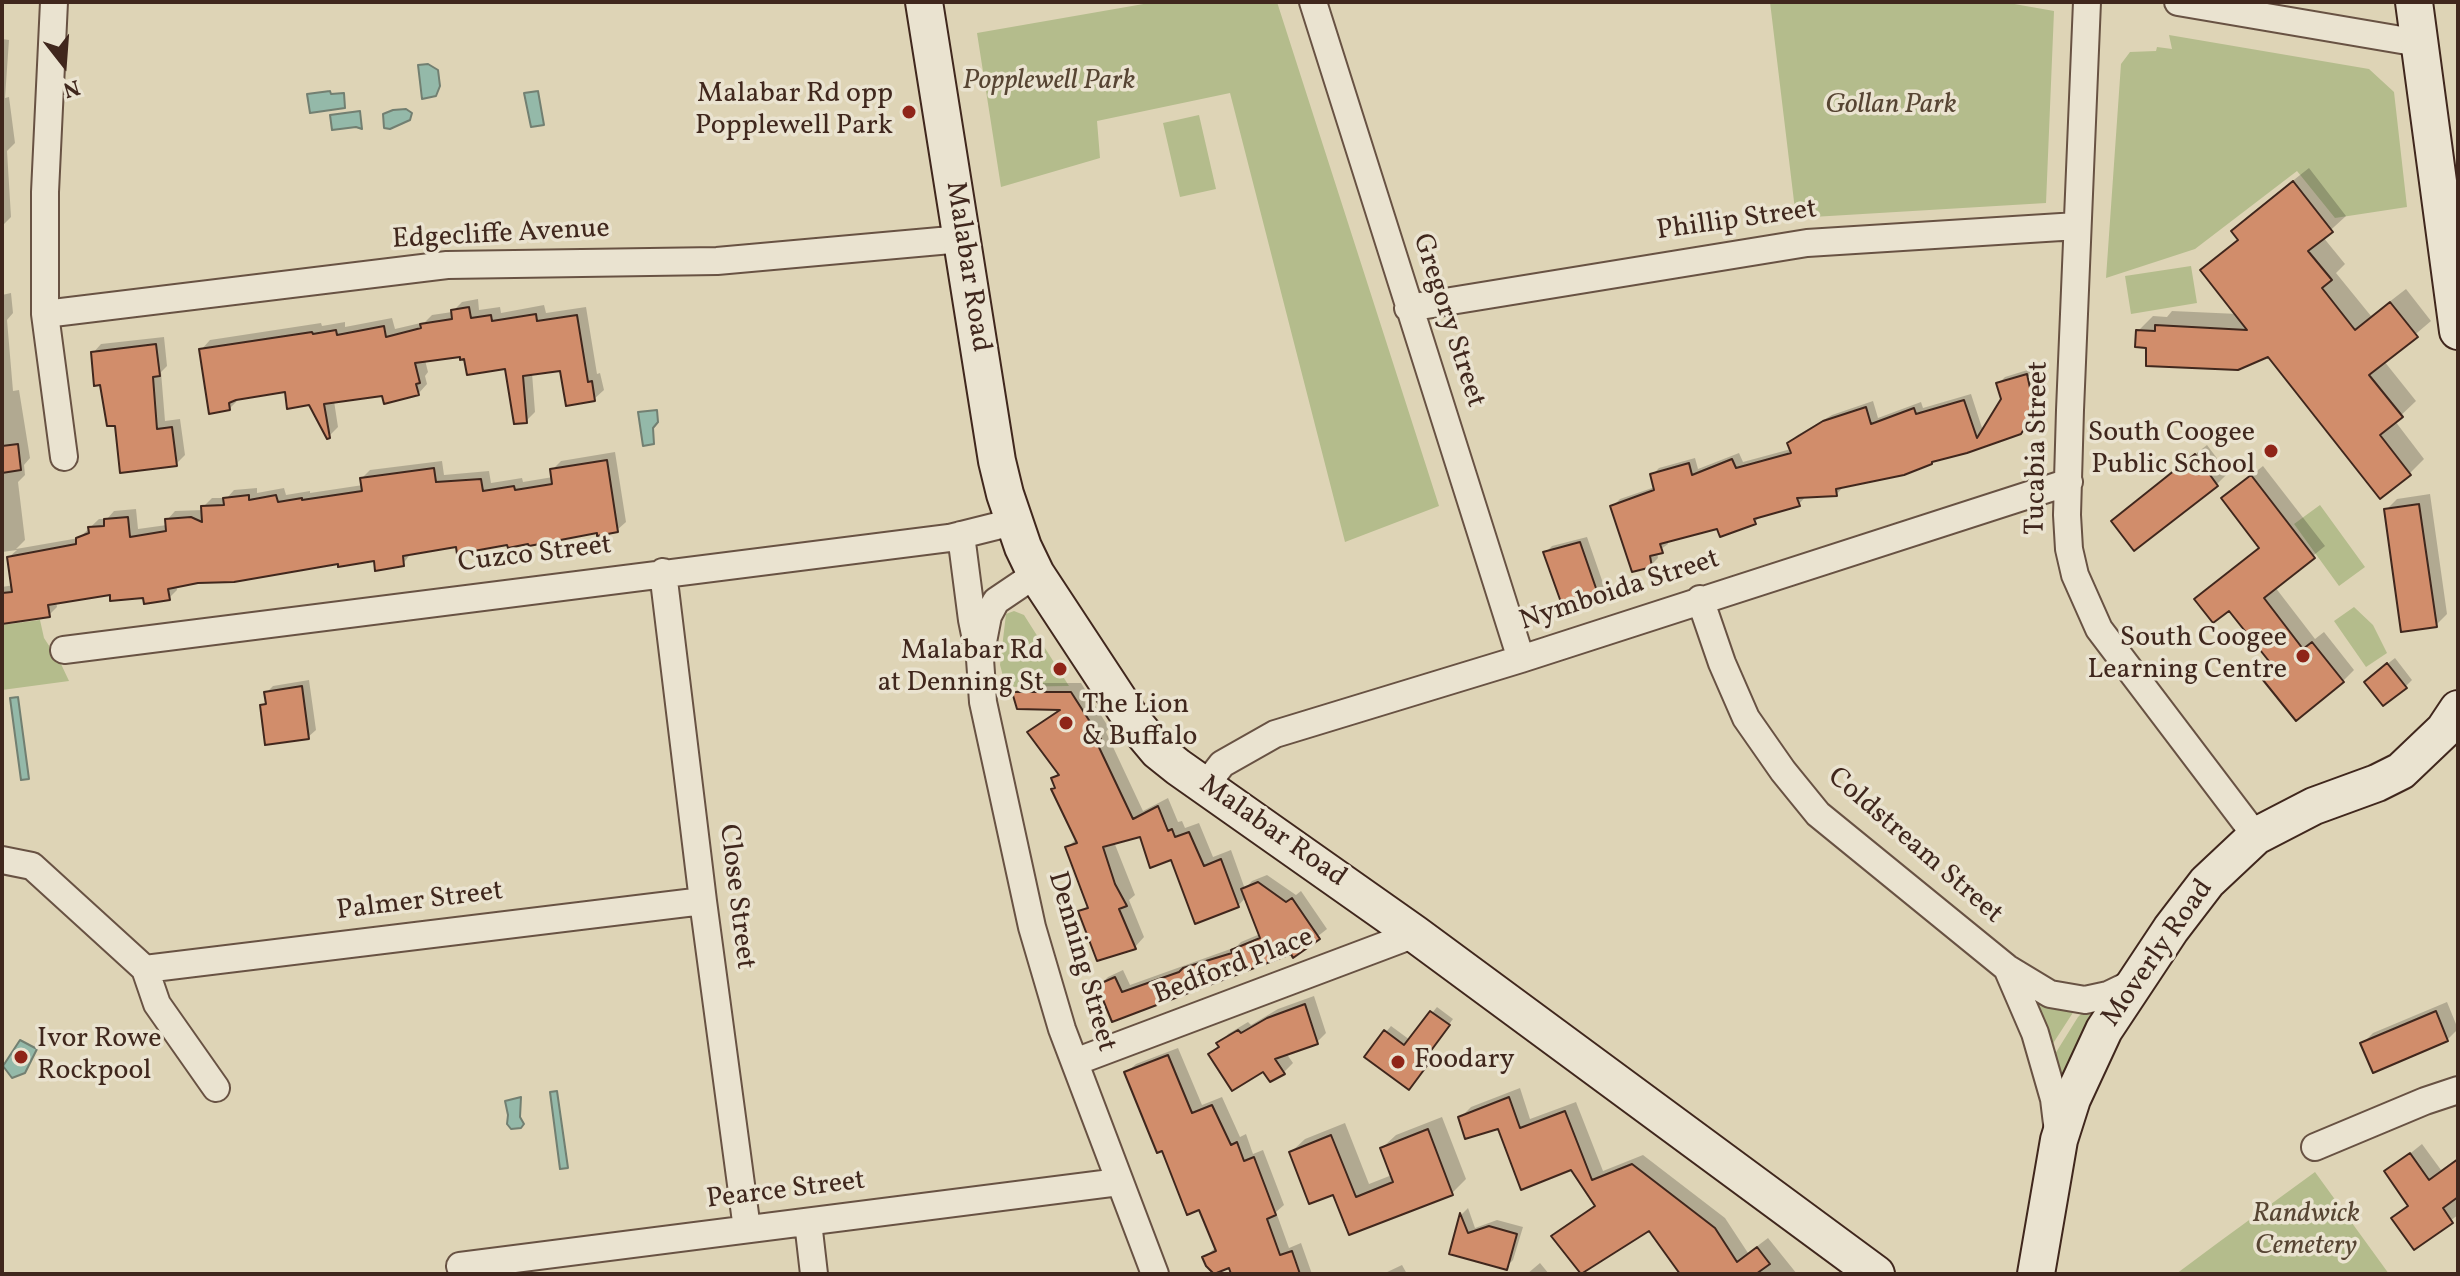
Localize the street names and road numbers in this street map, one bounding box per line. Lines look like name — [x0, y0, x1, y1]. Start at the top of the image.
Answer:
street label: Malabar Road — [936, 179, 996, 355]
street label: Phillip Street — [1655, 194, 1819, 250]
street label: Edgecliffe Avenue — [391, 214, 611, 258]
street label: Gregory Street — [1403, 230, 1491, 412]
street label: Tucabia Street — [2021, 361, 2057, 535]
street label: Cuzco Street — [456, 530, 614, 582]
street label: Nymboida Street — [1516, 544, 1724, 640]
street label: Coldstream Street — [1819, 762, 2009, 932]
street label: Malabar Road — [1192, 770, 1352, 896]
street label: Close Street — [709, 823, 761, 971]
street label: Denning Street — [1038, 868, 1122, 1056]
street label: Moverly Road — [2096, 874, 2222, 1034]
street label: Palmer Street — [335, 876, 505, 930]
street label: Bedford Place — [1149, 922, 1319, 1014]
street label: Pearce Street — [705, 1166, 867, 1218]

